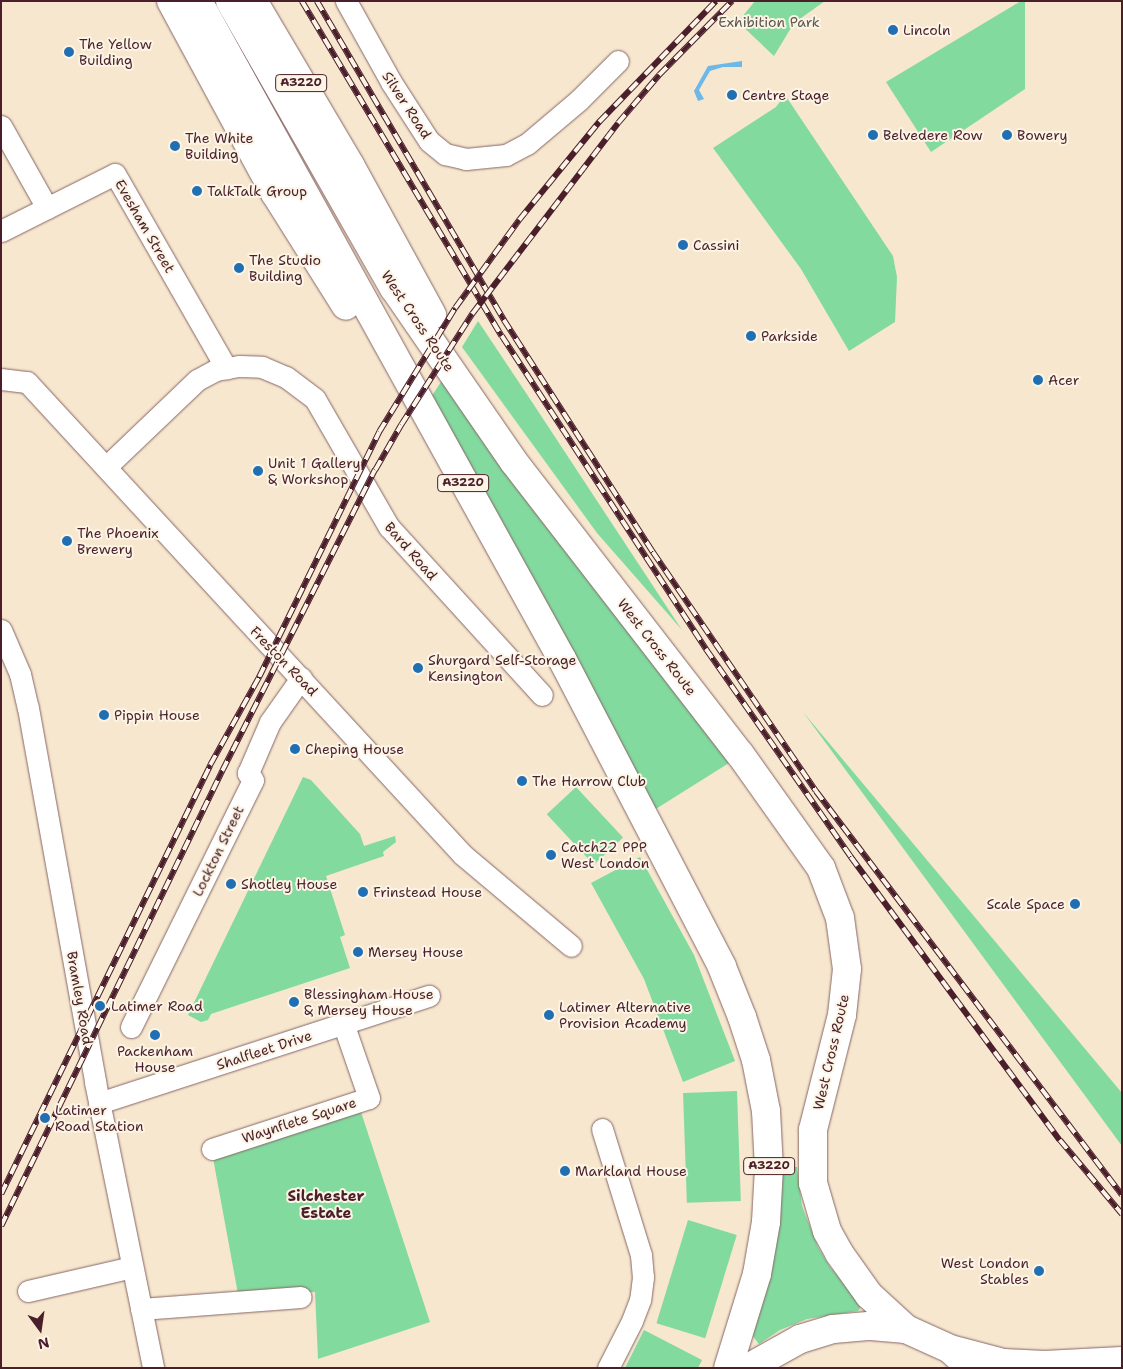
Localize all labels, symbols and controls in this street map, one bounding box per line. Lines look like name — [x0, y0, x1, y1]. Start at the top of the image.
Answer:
park label: Exhibition Park — [718, 14, 820, 30]
place label: Lincoln — [903, 22, 951, 38]
marker: Lincoln — [887, 24, 899, 36]
place label: The Yellow Building — [79, 36, 152, 68]
marker: The Yellow Building — [63, 46, 75, 58]
street label: Silver Road — [379, 68, 435, 142]
road number: A3220 — [275, 74, 327, 92]
place label: Centre Stage — [742, 87, 829, 103]
marker: Centre Stage — [726, 89, 738, 101]
place label: Belvedere Row — [883, 127, 983, 143]
place label: Bowery — [1017, 127, 1067, 143]
marker: Belvedere Row — [867, 129, 879, 141]
marker: Bowery — [1001, 129, 1013, 141]
place label: The White Building — [185, 130, 253, 162]
marker: The White Building — [169, 140, 181, 152]
street label: Evesham Street — [111, 176, 179, 276]
place label: TalkTalk Group — [207, 183, 307, 199]
marker: TalkTalk Group — [191, 185, 203, 197]
place label: Cassini — [693, 237, 740, 253]
marker: Cassini — [677, 239, 689, 251]
place label: The Studio Building — [249, 252, 321, 284]
marker: The Studio Building — [233, 262, 245, 274]
street label: West Cross Route — [378, 267, 458, 375]
place label: Parkside — [761, 328, 818, 344]
marker: Parkside — [745, 330, 757, 342]
place label: Acer — [1048, 372, 1079, 388]
marker: Acer — [1032, 374, 1044, 386]
place label: Unit 1 Gallery & Workshop — [268, 455, 360, 488]
marker: Unit 1 Gallery & Workshop — [252, 465, 264, 477]
road number: A3220 — [437, 473, 489, 492]
street label: Bard Road — [381, 519, 441, 583]
place label: The Phoenix Brewery — [77, 525, 159, 558]
marker: The Phoenix Brewery — [61, 535, 73, 547]
street label: West Cross Route — [614, 595, 700, 699]
street label: Freston Road — [247, 623, 321, 699]
place label: Shurgard Self-Storage Kensington — [428, 652, 577, 684]
marker: Shurgard Self-Storage Kensington — [412, 662, 424, 674]
place label: Pippin House — [114, 707, 200, 723]
marker: Pippin House — [98, 709, 110, 721]
place label: Cheping House — [305, 741, 404, 757]
marker: Cheping House — [289, 743, 301, 755]
place label: The Harrow Club — [532, 773, 646, 789]
marker: The Harrow Club — [516, 775, 528, 787]
street label: Lockton Street — [189, 803, 247, 899]
place label: Catch22 PPP West London — [561, 839, 649, 872]
marker: Catch22 PPP West London — [545, 849, 557, 861]
place label: Shotley House — [241, 876, 337, 892]
marker: Shotley House — [225, 878, 237, 890]
place label: Frinstead House — [373, 884, 482, 900]
marker: Frinstead House — [357, 886, 369, 898]
place label: Scale Space — [986, 896, 1065, 912]
marker: Scale Space — [1069, 898, 1081, 910]
place label: Mersey House — [368, 944, 464, 960]
marker: Mersey House — [352, 946, 364, 958]
street label: Bramley Road — [64, 950, 96, 1046]
place label: Blessingham House & Mersey House — [304, 986, 434, 1019]
street label: West Cross Route — [810, 993, 852, 1111]
marker: Blessingham House & Mersey House — [288, 996, 300, 1008]
place label: Latimer Road — [111, 998, 203, 1014]
marker: Latimer Road — [93, 999, 107, 1013]
place label: Latimer Alternative Provision Academy — [559, 999, 691, 1032]
marker: Latimer Alternative Provision Academy — [543, 1009, 555, 1021]
street label: Shalfleet Drive — [214, 1027, 314, 1073]
marker: Packenham House — [149, 1029, 161, 1041]
place label: Packenham House — [117, 1043, 193, 1076]
street label: Waynflete Square — [240, 1094, 358, 1146]
place label: Latimer Road Station — [55, 1102, 144, 1134]
marker: Latimer Road Station — [39, 1112, 51, 1124]
road number: A3220 — [743, 1156, 795, 1176]
place label: Markland House — [575, 1163, 687, 1179]
marker: Markland House — [559, 1165, 571, 1177]
district label: Silchester Estate — [288, 1187, 364, 1222]
place label: West London Stables — [941, 1255, 1029, 1288]
marker: West London Stables — [1033, 1265, 1045, 1277]
north arrow — [15, 1304, 65, 1354]
text: N — [36, 1333, 51, 1354]

